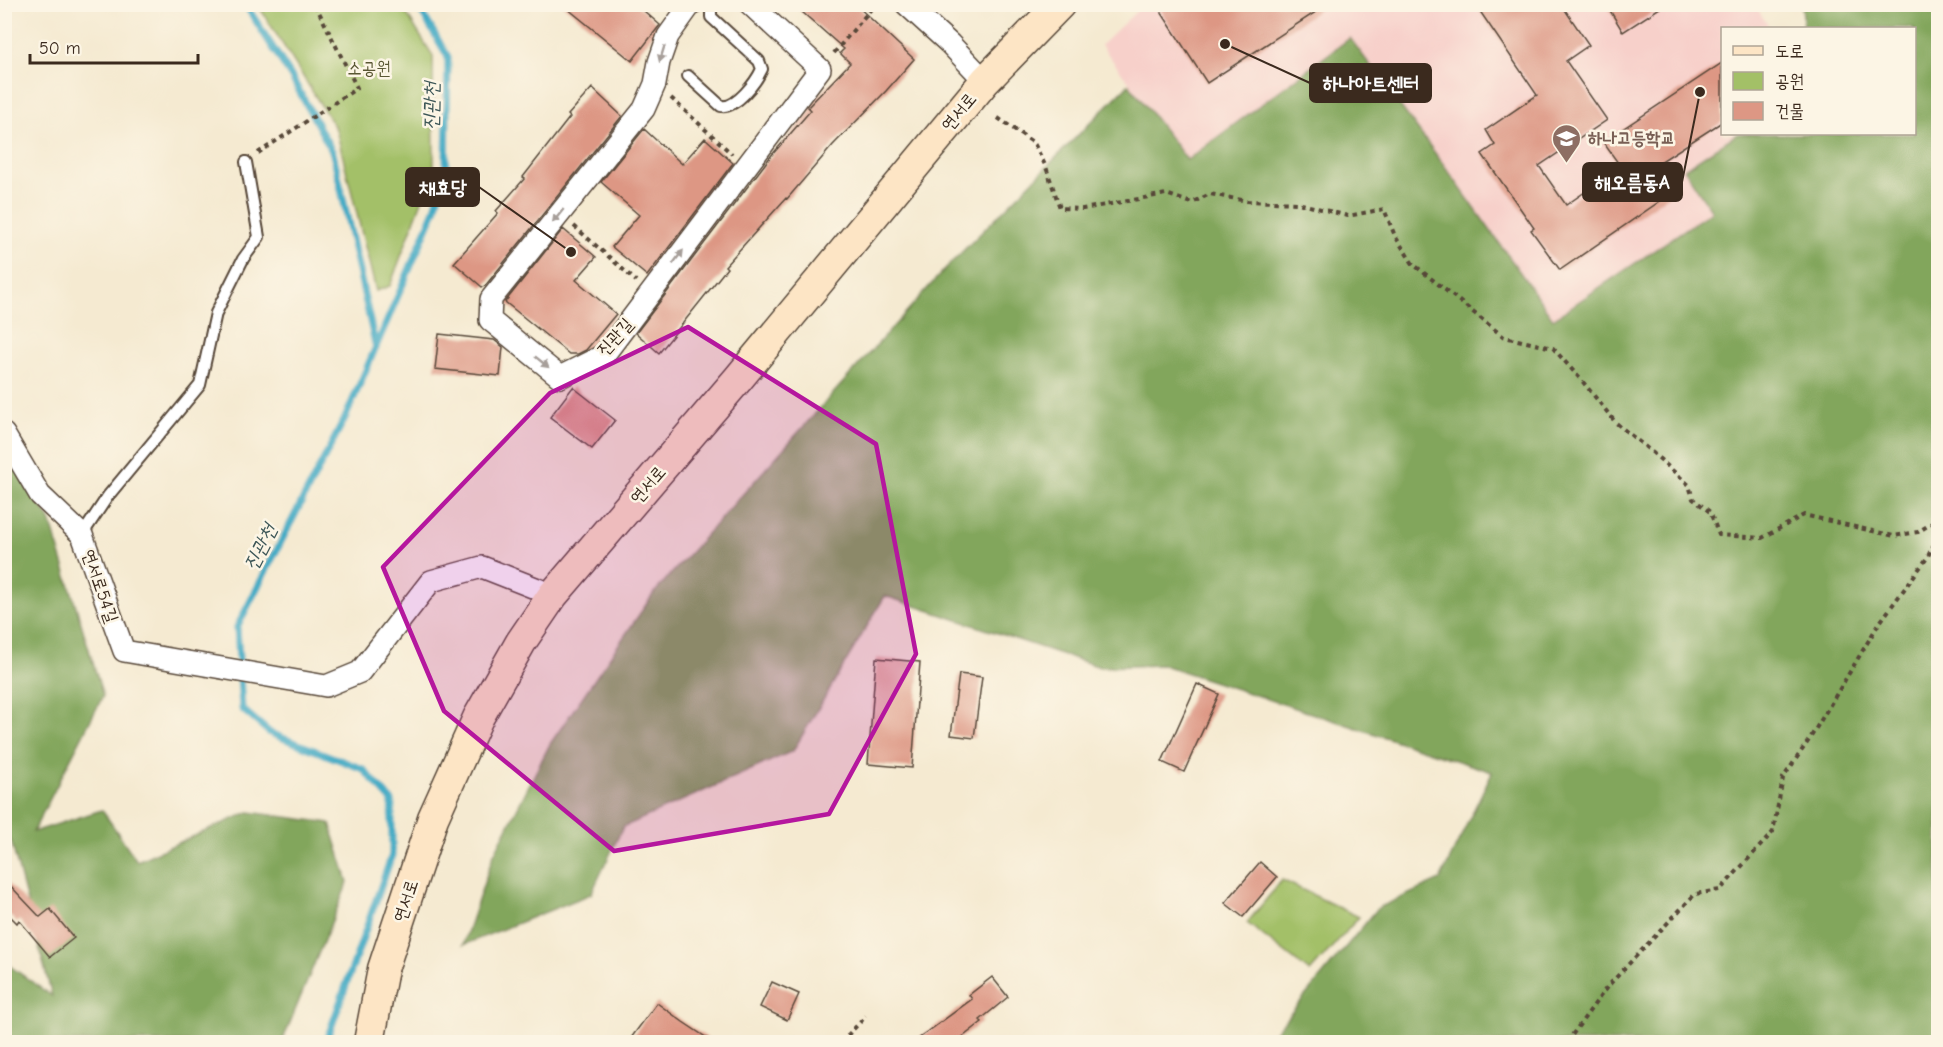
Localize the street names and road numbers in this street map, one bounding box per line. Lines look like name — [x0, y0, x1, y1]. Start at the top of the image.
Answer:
street label: 연서로 — [937, 89, 981, 135]
street label: 진관길 — [593, 313, 638, 360]
street label: 연서로 — [626, 462, 670, 508]
street label: 연서로54길 — [78, 546, 123, 626]
street label: 연서로 — [389, 877, 423, 925]

